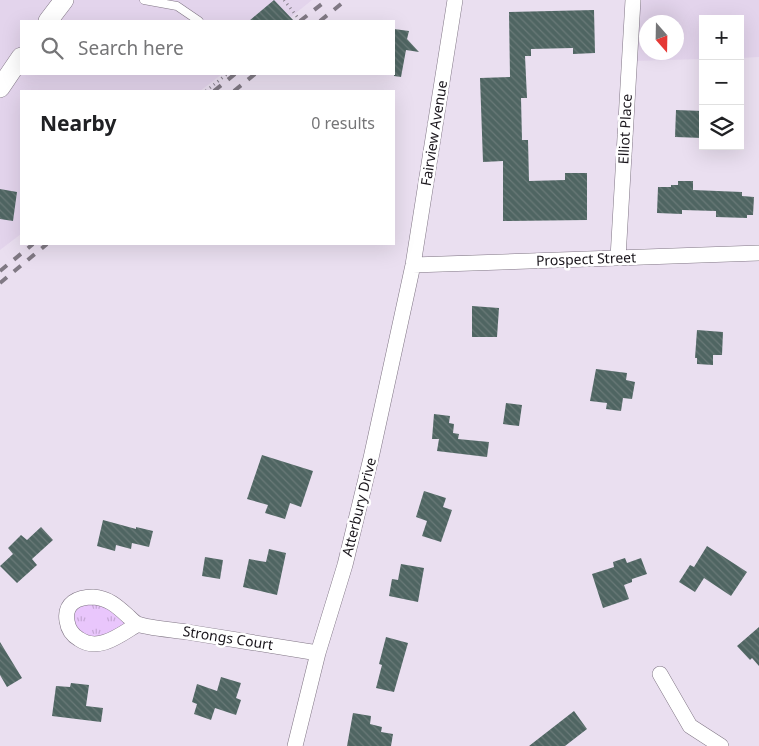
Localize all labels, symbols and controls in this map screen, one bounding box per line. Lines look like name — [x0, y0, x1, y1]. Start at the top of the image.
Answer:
north arrow — [639, 15, 684, 60]
map controls — [699, 15, 744, 150]
button: + — [699, 15, 744, 60]
search box — [20, 20, 395, 75]
icon: search — [38, 34, 66, 62]
text: Search here — [78, 35, 184, 61]
button: − — [699, 60, 744, 105]
street label: Fairview Avenue — [416, 79, 451, 187]
street label: Elliot Place — [613, 93, 636, 165]
button: layers — [699, 105, 744, 150]
text: Nearby — [40, 109, 116, 137]
text: 0 results — [311, 112, 375, 134]
street label: Prospect Street — [536, 247, 636, 270]
street label: Atterbury Drive — [337, 455, 380, 558]
street label: Strongs Court — [182, 621, 275, 654]

